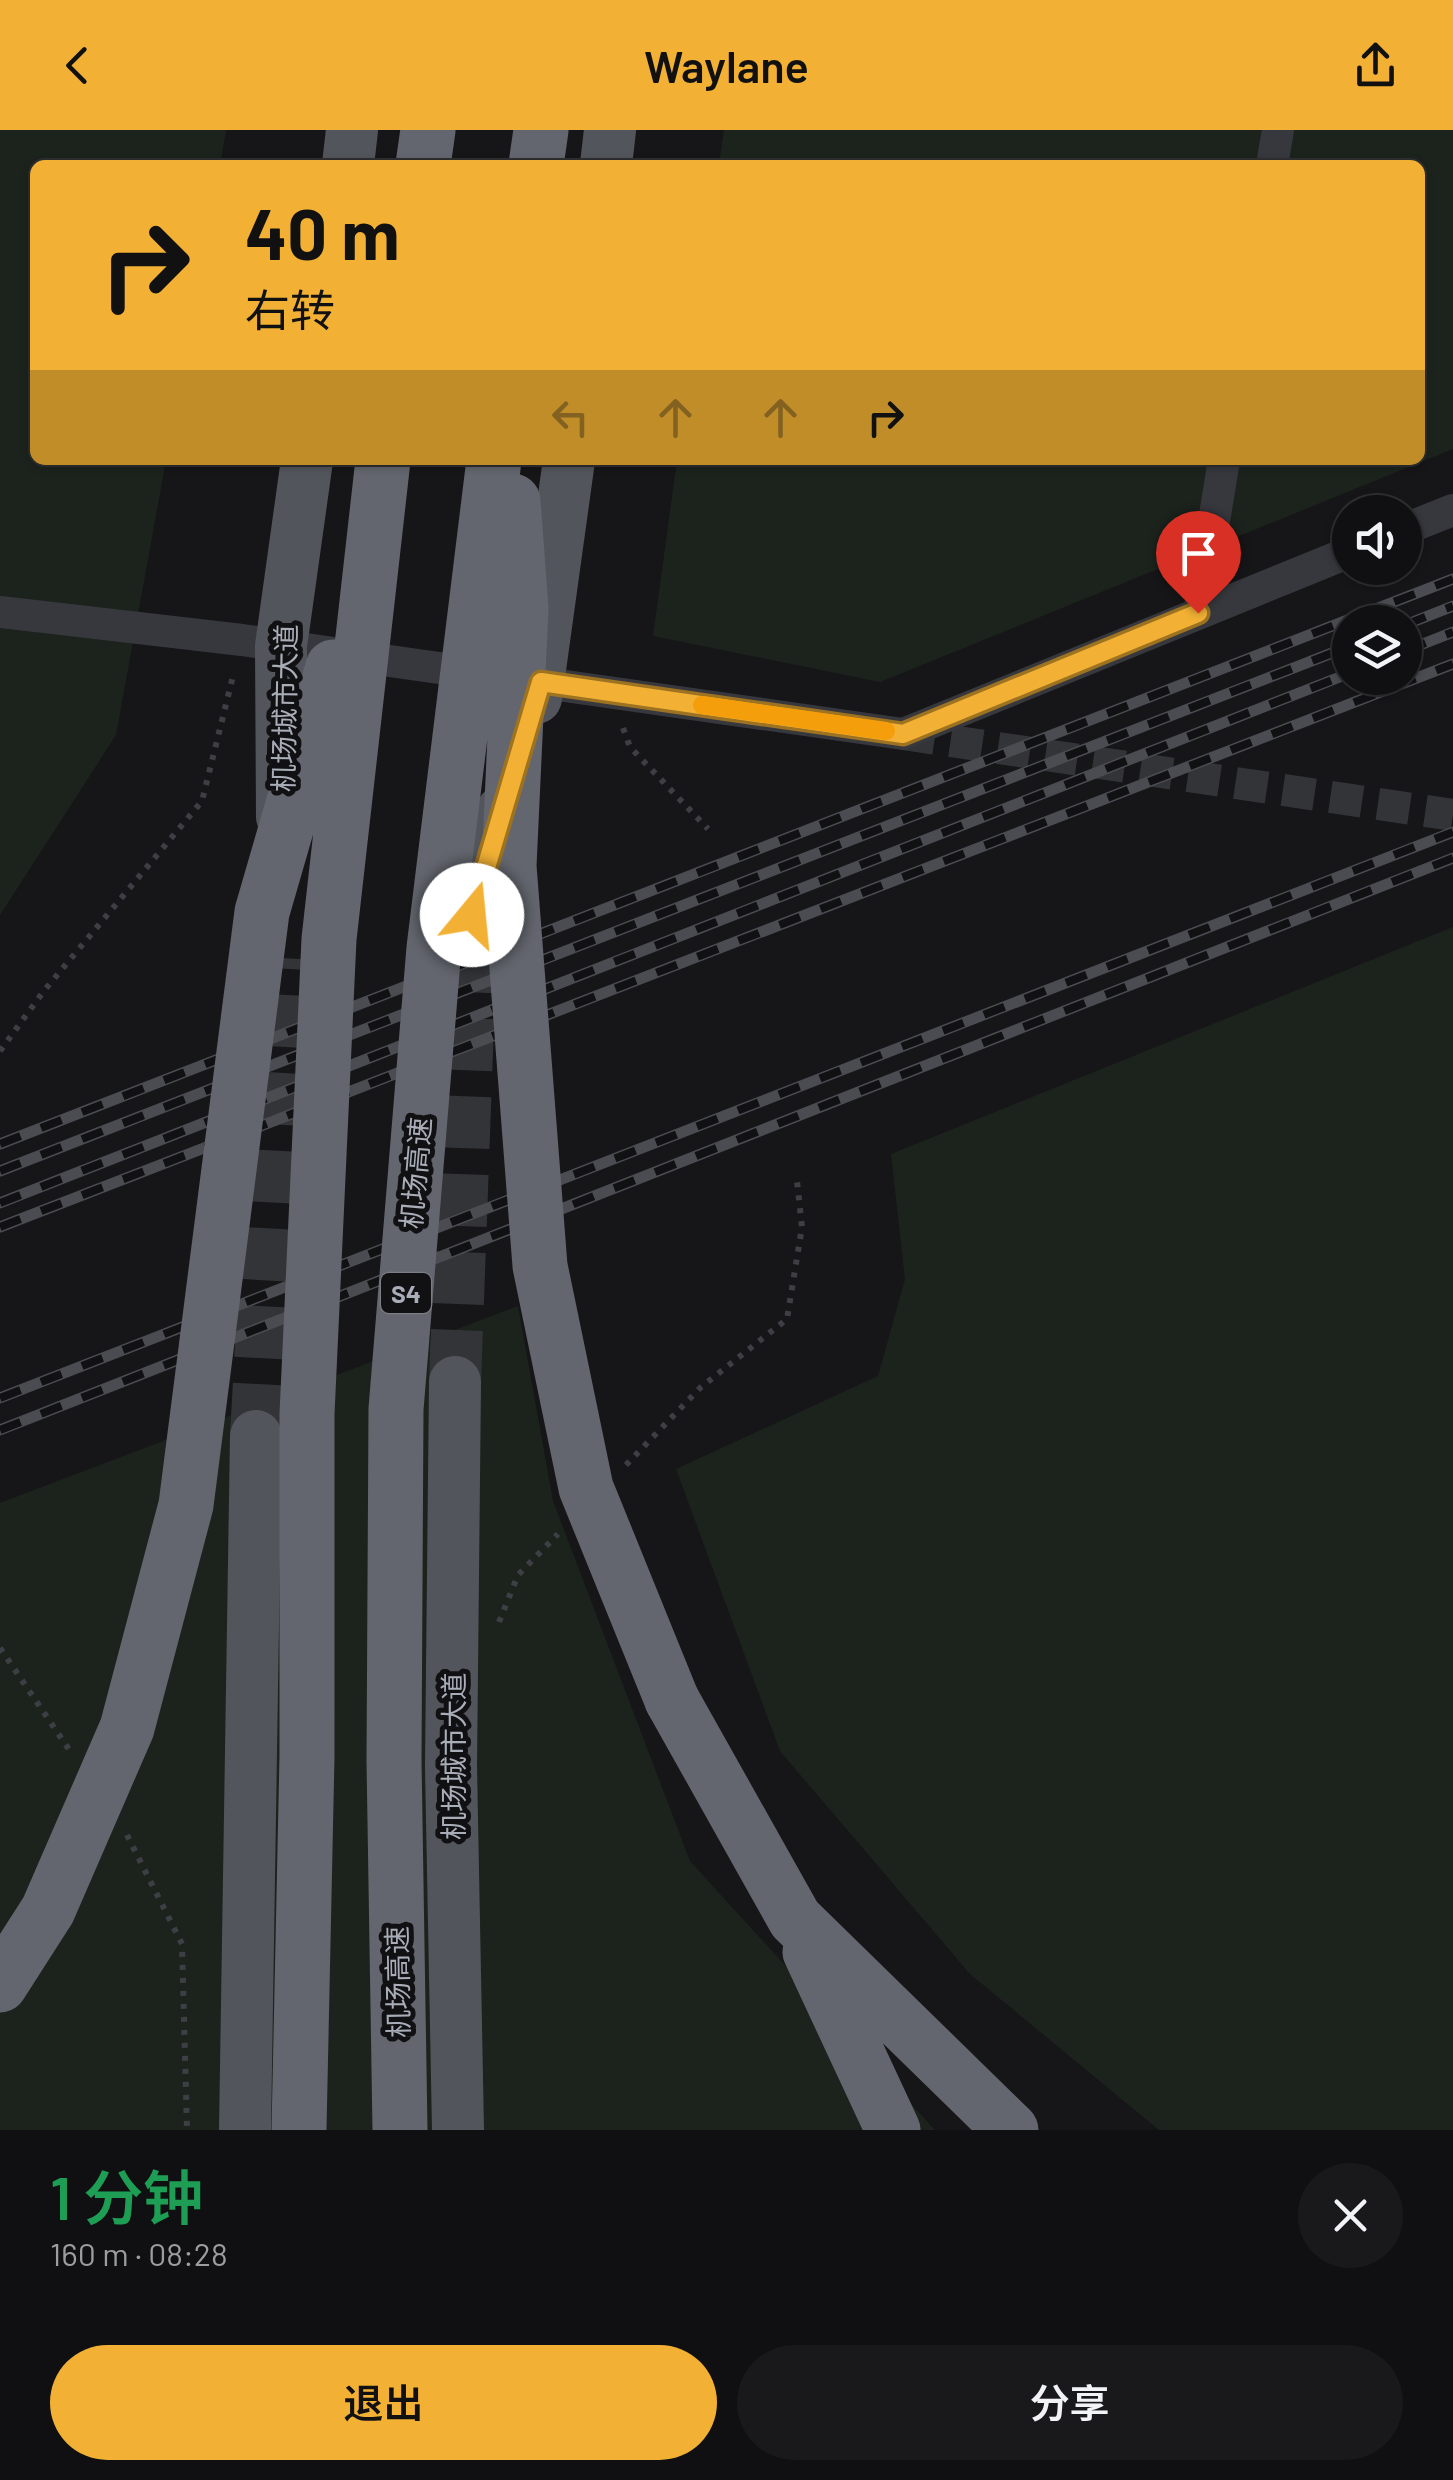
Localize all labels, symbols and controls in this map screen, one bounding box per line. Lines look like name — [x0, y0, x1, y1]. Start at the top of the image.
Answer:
icon: back — [50, 38, 105, 93]
text: Waylane — [644, 38, 809, 92]
icon: share — [1348, 38, 1403, 93]
text: 40 m — [245, 190, 400, 274]
icon: right — [80, 200, 210, 330]
text: 右转 — [245, 282, 335, 336]
icon: left — [543, 390, 598, 445]
icon: ahead — [648, 390, 703, 445]
icon: ahead — [753, 390, 808, 445]
icon: right — [858, 390, 913, 445]
map controls — [1332, 495, 1422, 695]
button: sound — [1332, 495, 1422, 585]
pin — [1156, 511, 1241, 614]
icon: arrive — [1171, 526, 1226, 581]
button: layers — [1332, 605, 1422, 695]
street label: 机场城市大道 — [266, 624, 302, 792]
position arrow — [420, 863, 524, 967]
street label: 机场高速 — [393, 1116, 437, 1230]
road number: S4 — [381, 1273, 431, 1313]
street label: 机场城市大道 — [436, 1672, 470, 1840]
street label: 机场高速 — [379, 1926, 415, 2038]
text: 1 分钟 — [50, 2160, 203, 2232]
button: close — [1298, 2163, 1403, 2268]
text: 160 m · 08:28 — [50, 2234, 228, 2272]
button: 退出 — [50, 2345, 717, 2460]
button: 分享 — [737, 2345, 1403, 2460]

